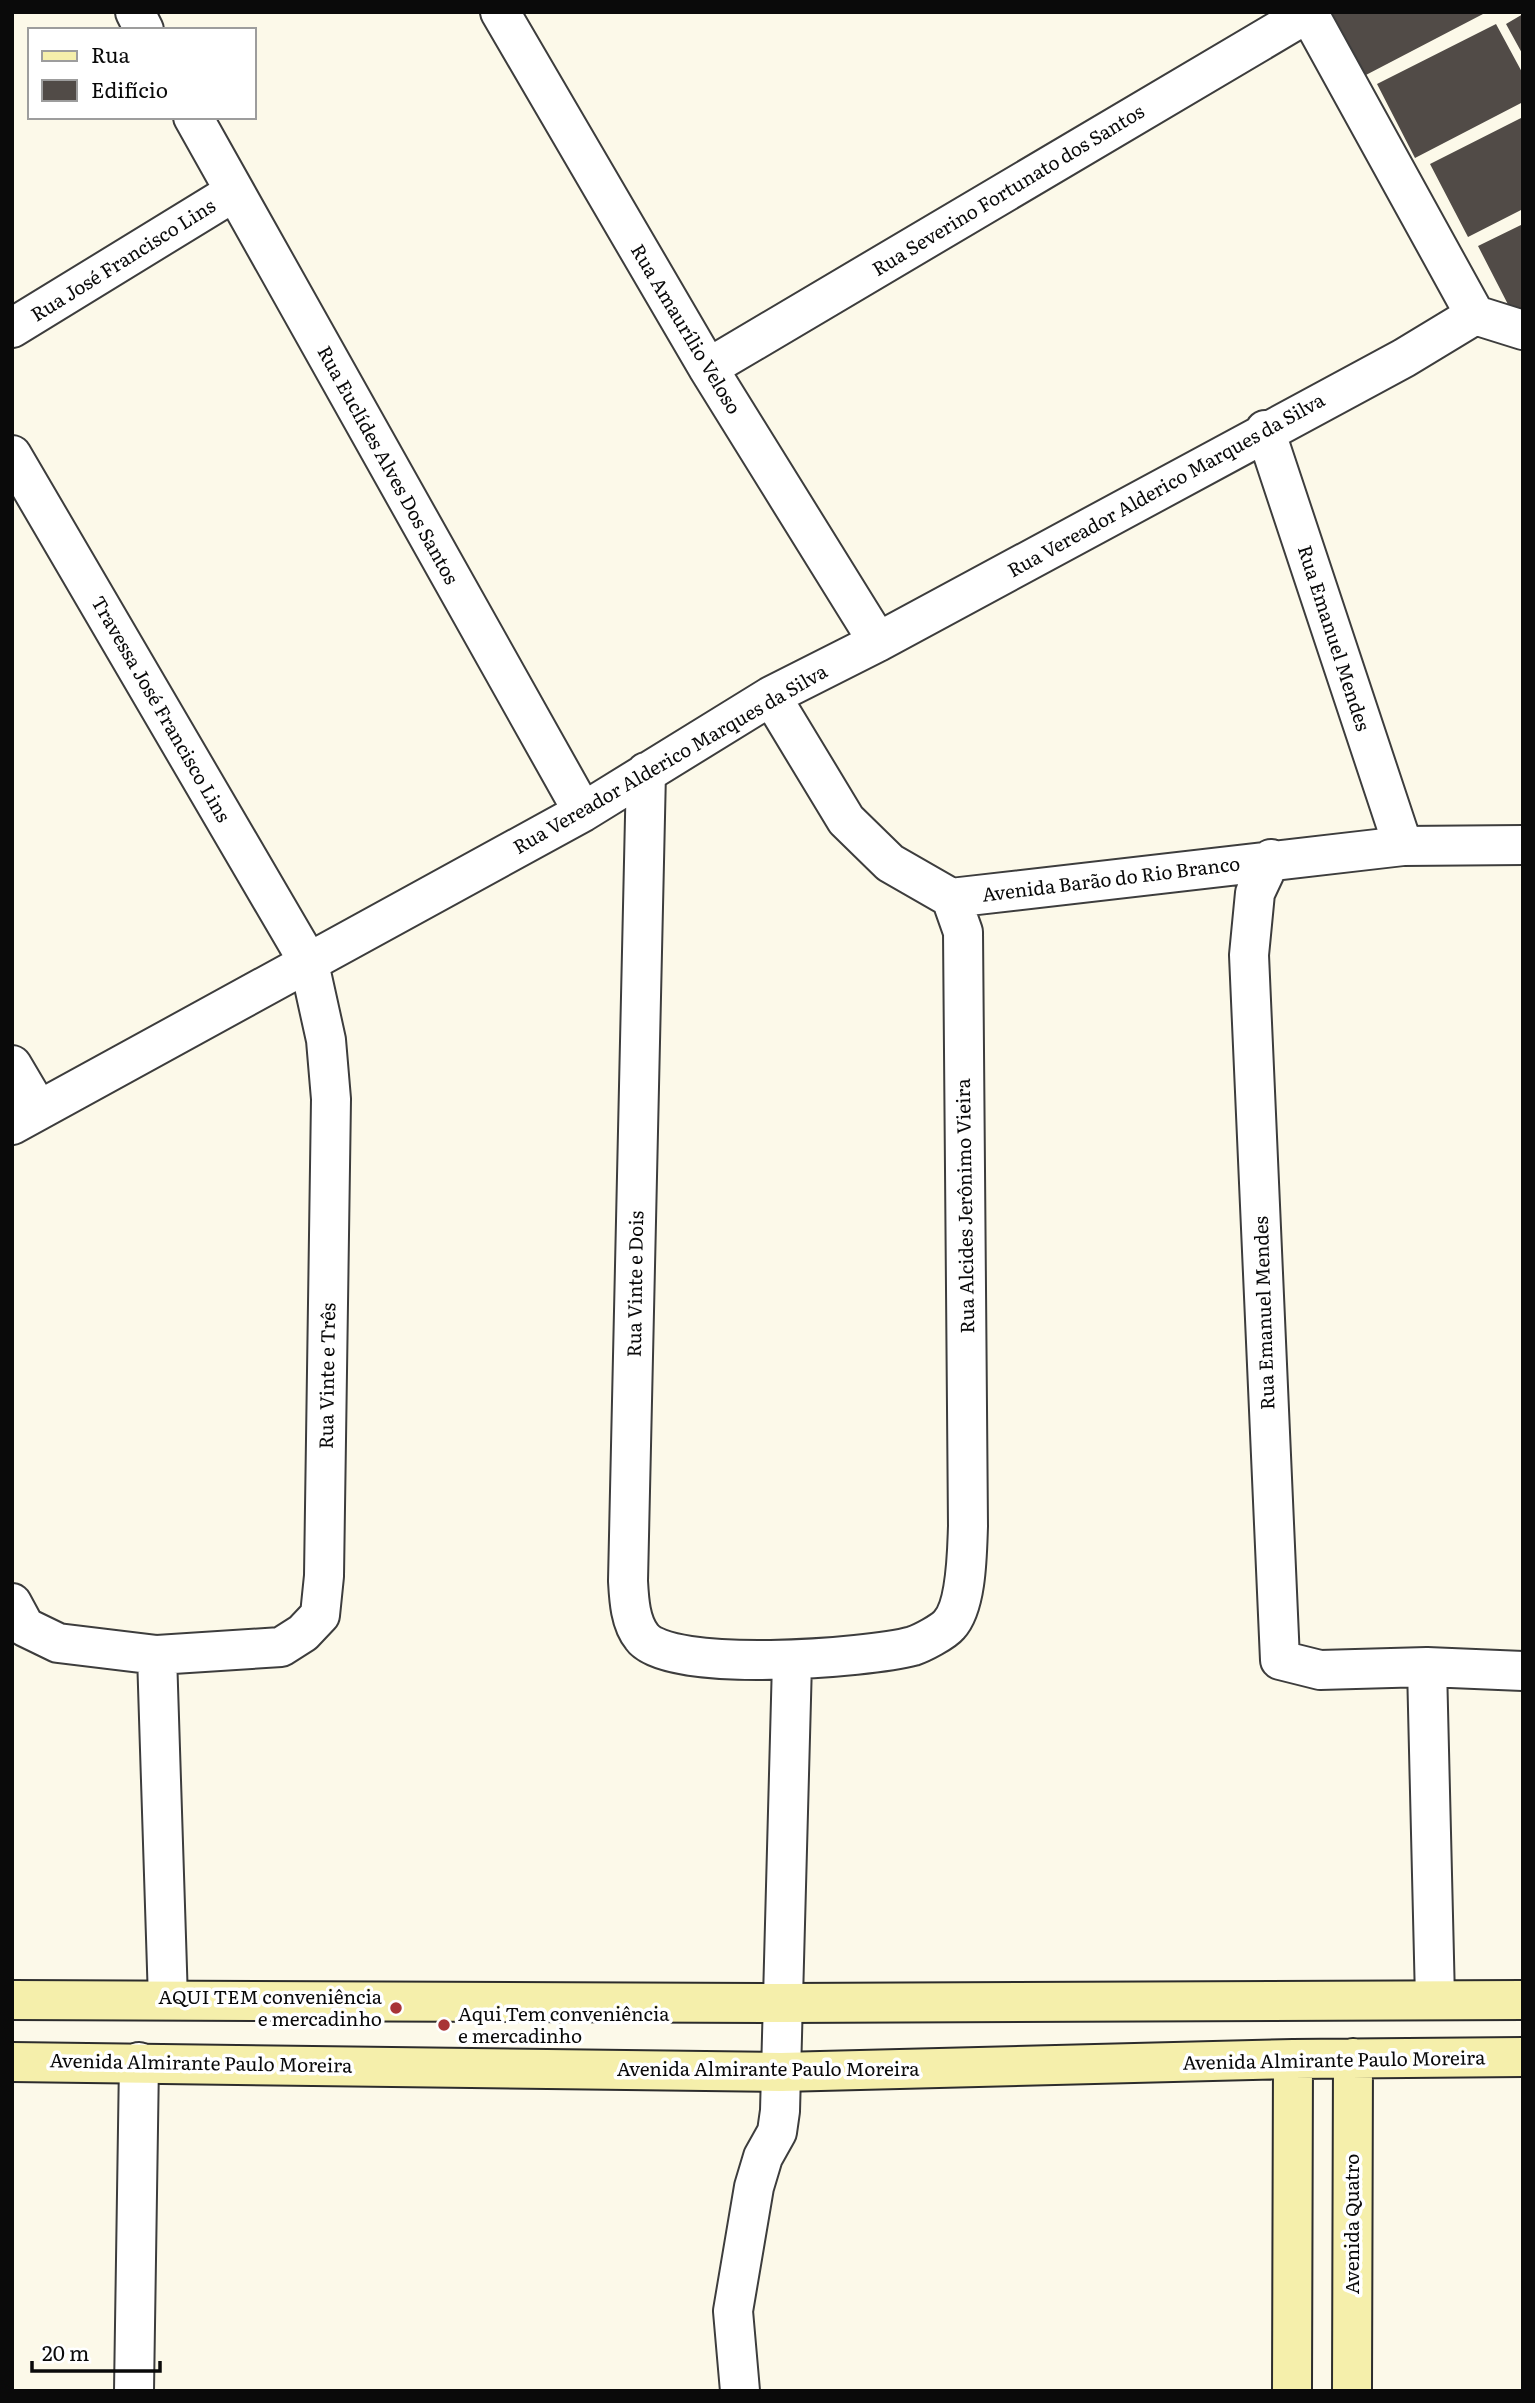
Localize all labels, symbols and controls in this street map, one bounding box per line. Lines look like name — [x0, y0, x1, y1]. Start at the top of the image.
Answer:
legend — [28, 28, 256, 119]
text: Rua — [91, 38, 131, 69]
text: Edifício — [91, 73, 168, 104]
street label: Rua Severino Fortunato dos Santos — [866, 96, 1149, 282]
street label: Rua José Francisco Lins — [25, 191, 220, 327]
street label: Rua Amaurílio Veloso — [625, 238, 749, 419]
street label: Rua Euclídes Alves Dos Santos — [311, 340, 466, 589]
street label: Rua Vereador Alderico Marques da Silva — [1002, 385, 1330, 583]
street label: Rua Emanuel Mendes — [1292, 541, 1378, 735]
street label: Travessa José Francisco Lins — [85, 590, 239, 827]
street label: Rua Vereador Alderico Marques da Silva — [507, 656, 832, 860]
street label: Avenida Barão do Rio Branco — [980, 848, 1242, 908]
street label: Rua Alcides Jerônimo Vieira — [948, 1077, 980, 1334]
street label: Rua Vinte e Dois — [619, 1210, 649, 1358]
street label: Rua Emanuel Mendes — [1246, 1215, 1280, 1410]
street label: Rua Vinte e Três — [311, 1302, 341, 1449]
place label: AQUI TEM conveniência e mercadinho — [158, 1982, 383, 2032]
place label: Aqui Tem conveniência e mercadinho — [458, 1999, 670, 2049]
marker: AQUI TEM conveniência e mercadinho — [388, 2000, 404, 2016]
marker: Aqui Tem conveniência e mercadinho — [436, 2017, 452, 2033]
street label: Avenida Almirante Paulo Moreira — [1182, 2042, 1486, 2076]
street label: Avenida Almirante Paulo Moreira — [49, 2045, 353, 2079]
street label: Avenida Almirante Paulo Moreira — [617, 2054, 920, 2082]
street label: Avenida Quatro — [1337, 2154, 1365, 2294]
scale bar — [32, 2330, 159, 2374]
text: 20 m — [42, 2336, 89, 2367]

